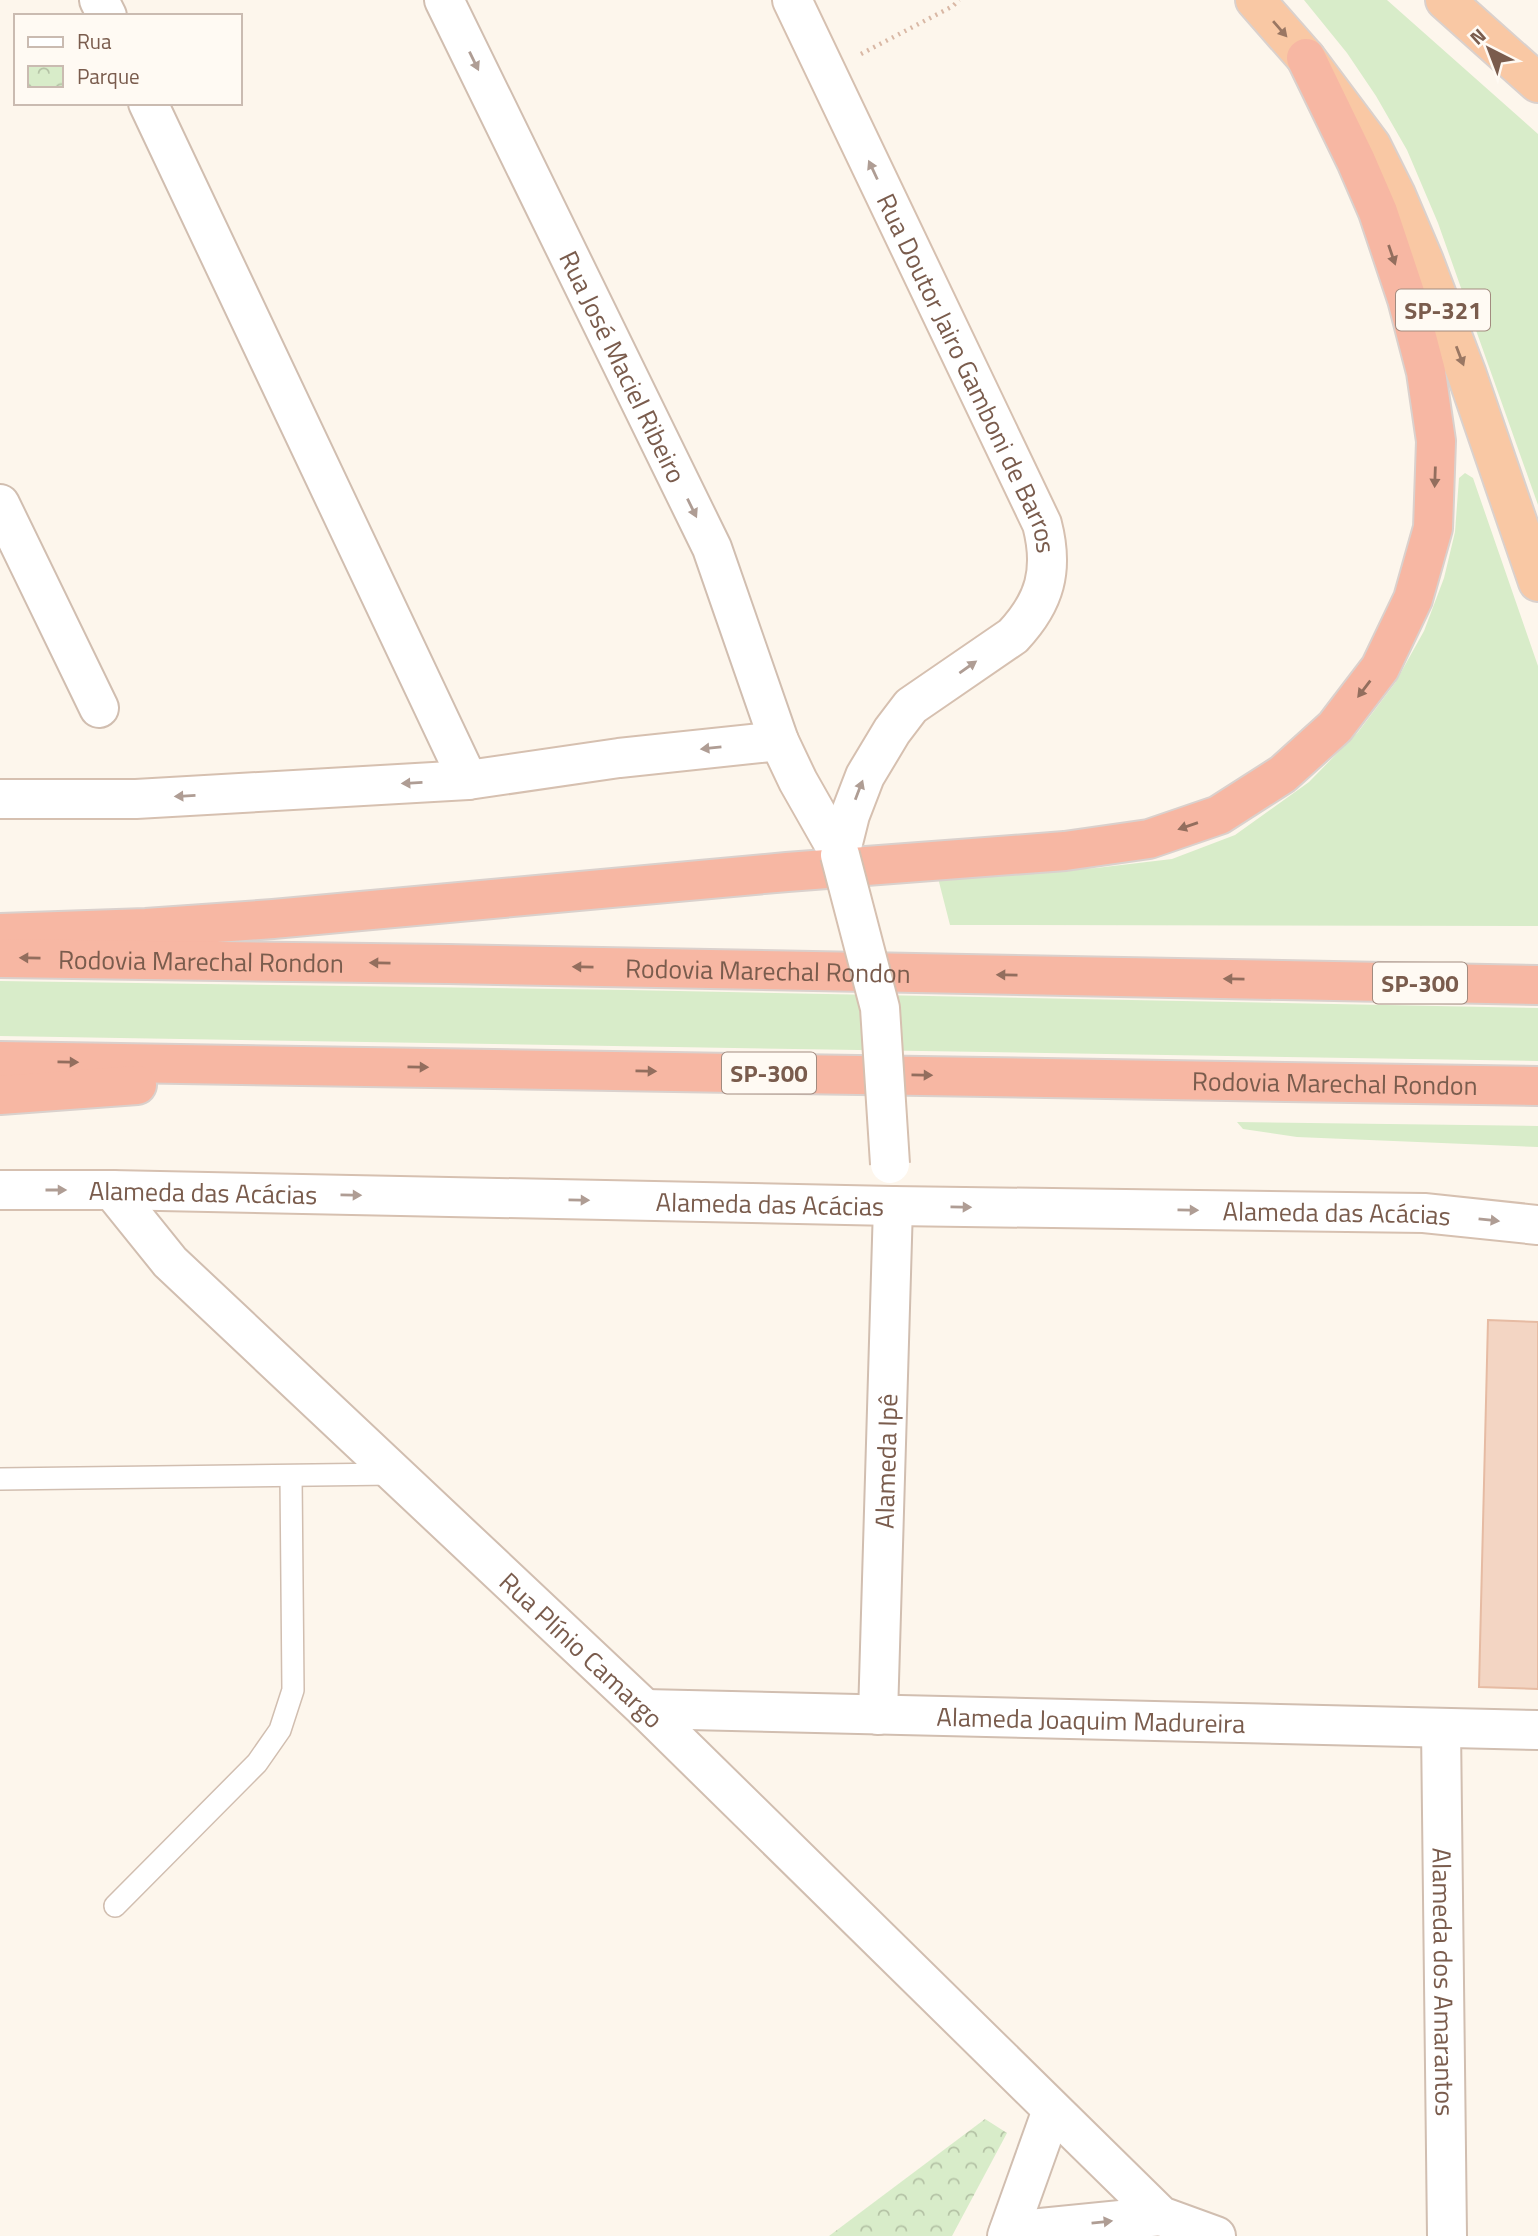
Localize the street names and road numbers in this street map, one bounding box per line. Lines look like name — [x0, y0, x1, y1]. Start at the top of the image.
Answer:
street label: Rua Doutor Jairo Gamboni de Barros — [867, 187, 1066, 555]
street label: Rua José Maciel Ribeiro — [550, 244, 697, 489]
road number: SP-321 — [1396, 290, 1490, 330]
street label: Rodovia Marechal Rondon — [58, 939, 344, 982]
street label: Rodovia Marechal Rondon — [625, 948, 911, 992]
road number: SP-300 — [1373, 962, 1467, 1003]
road number: SP-300 — [722, 1052, 816, 1093]
street label: Rodovia Marechal Rondon — [1192, 1061, 1478, 1105]
street label: Alameda das Acácias — [89, 1170, 318, 1214]
street label: Alameda das Acácias — [655, 1182, 884, 1225]
street label: Alameda das Acácias — [1222, 1191, 1453, 1235]
street label: Alameda Ipê — [864, 1393, 907, 1529]
street label: Rua Plínio Camargo — [491, 1562, 673, 1737]
street label: Alameda Joaquim Madureira — [936, 1696, 1246, 1743]
street label: Alameda dos Amarantos — [1423, 1848, 1465, 2116]

